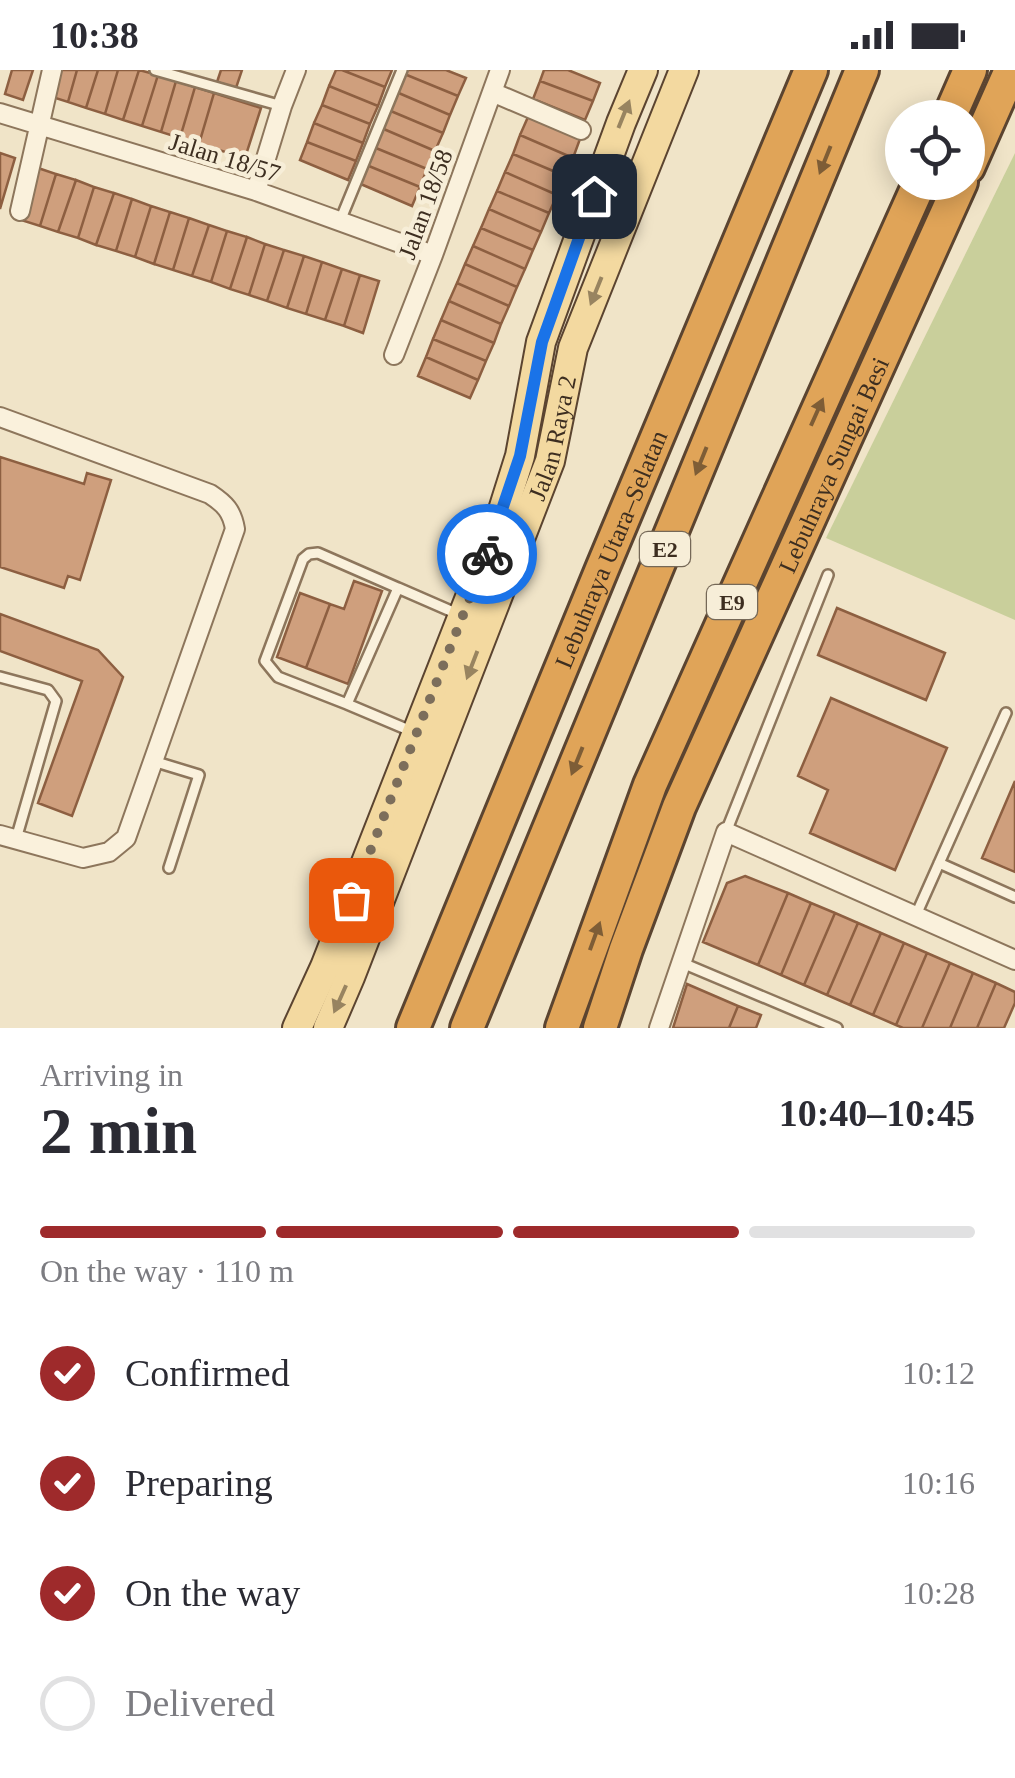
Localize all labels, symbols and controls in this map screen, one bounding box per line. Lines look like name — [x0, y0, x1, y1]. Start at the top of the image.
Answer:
text: 10:38 — [50, 14, 139, 56]
one-way arrow — [617, 99, 633, 129]
map controls — [885, 100, 985, 200]
button: locate — [885, 100, 985, 200]
street label: Jalan 18/57 — [166, 128, 284, 187]
one-way arrow — [817, 145, 833, 175]
street label: Jalan 18/58 — [393, 146, 458, 263]
pin — [552, 154, 637, 239]
icon: home — [567, 169, 622, 224]
one-way arrow — [588, 276, 604, 306]
street label: Lebuhraya Sungai Besi — [773, 353, 894, 577]
street label: Jalan Raya 2 — [523, 373, 581, 504]
one-way arrow — [809, 397, 825, 426]
street label: Lebuhraya Utara–Selatan — [550, 426, 673, 672]
one-way arrow — [693, 446, 709, 475]
courier — [437, 504, 537, 604]
icon: bike — [460, 527, 515, 582]
road number: E2 — [640, 532, 690, 566]
road number: E9 — [707, 585, 757, 619]
one-way arrow — [464, 650, 480, 680]
one-way arrow — [569, 746, 585, 776]
pin — [309, 858, 394, 943]
icon: bag — [324, 873, 379, 928]
one-way arrow — [588, 921, 603, 951]
one-way arrow — [332, 985, 348, 1014]
text: Arriving in — [40, 1057, 183, 1093]
text: 10:40–10:45 — [779, 1092, 975, 1134]
text: 2 min — [40, 1095, 197, 1167]
text: On the way · 110 m — [40, 1253, 294, 1289]
icon: check — [40, 1346, 95, 1401]
text: Confirmed — [125, 1352, 290, 1394]
text: 10:12 — [902, 1355, 975, 1391]
icon: check — [40, 1456, 95, 1511]
text: Preparing — [125, 1462, 273, 1504]
text: 10:16 — [902, 1465, 975, 1501]
icon: check — [40, 1566, 95, 1621]
text: On the way — [125, 1572, 300, 1614]
text: 10:28 — [902, 1575, 975, 1611]
text: Delivered — [125, 1682, 275, 1724]

